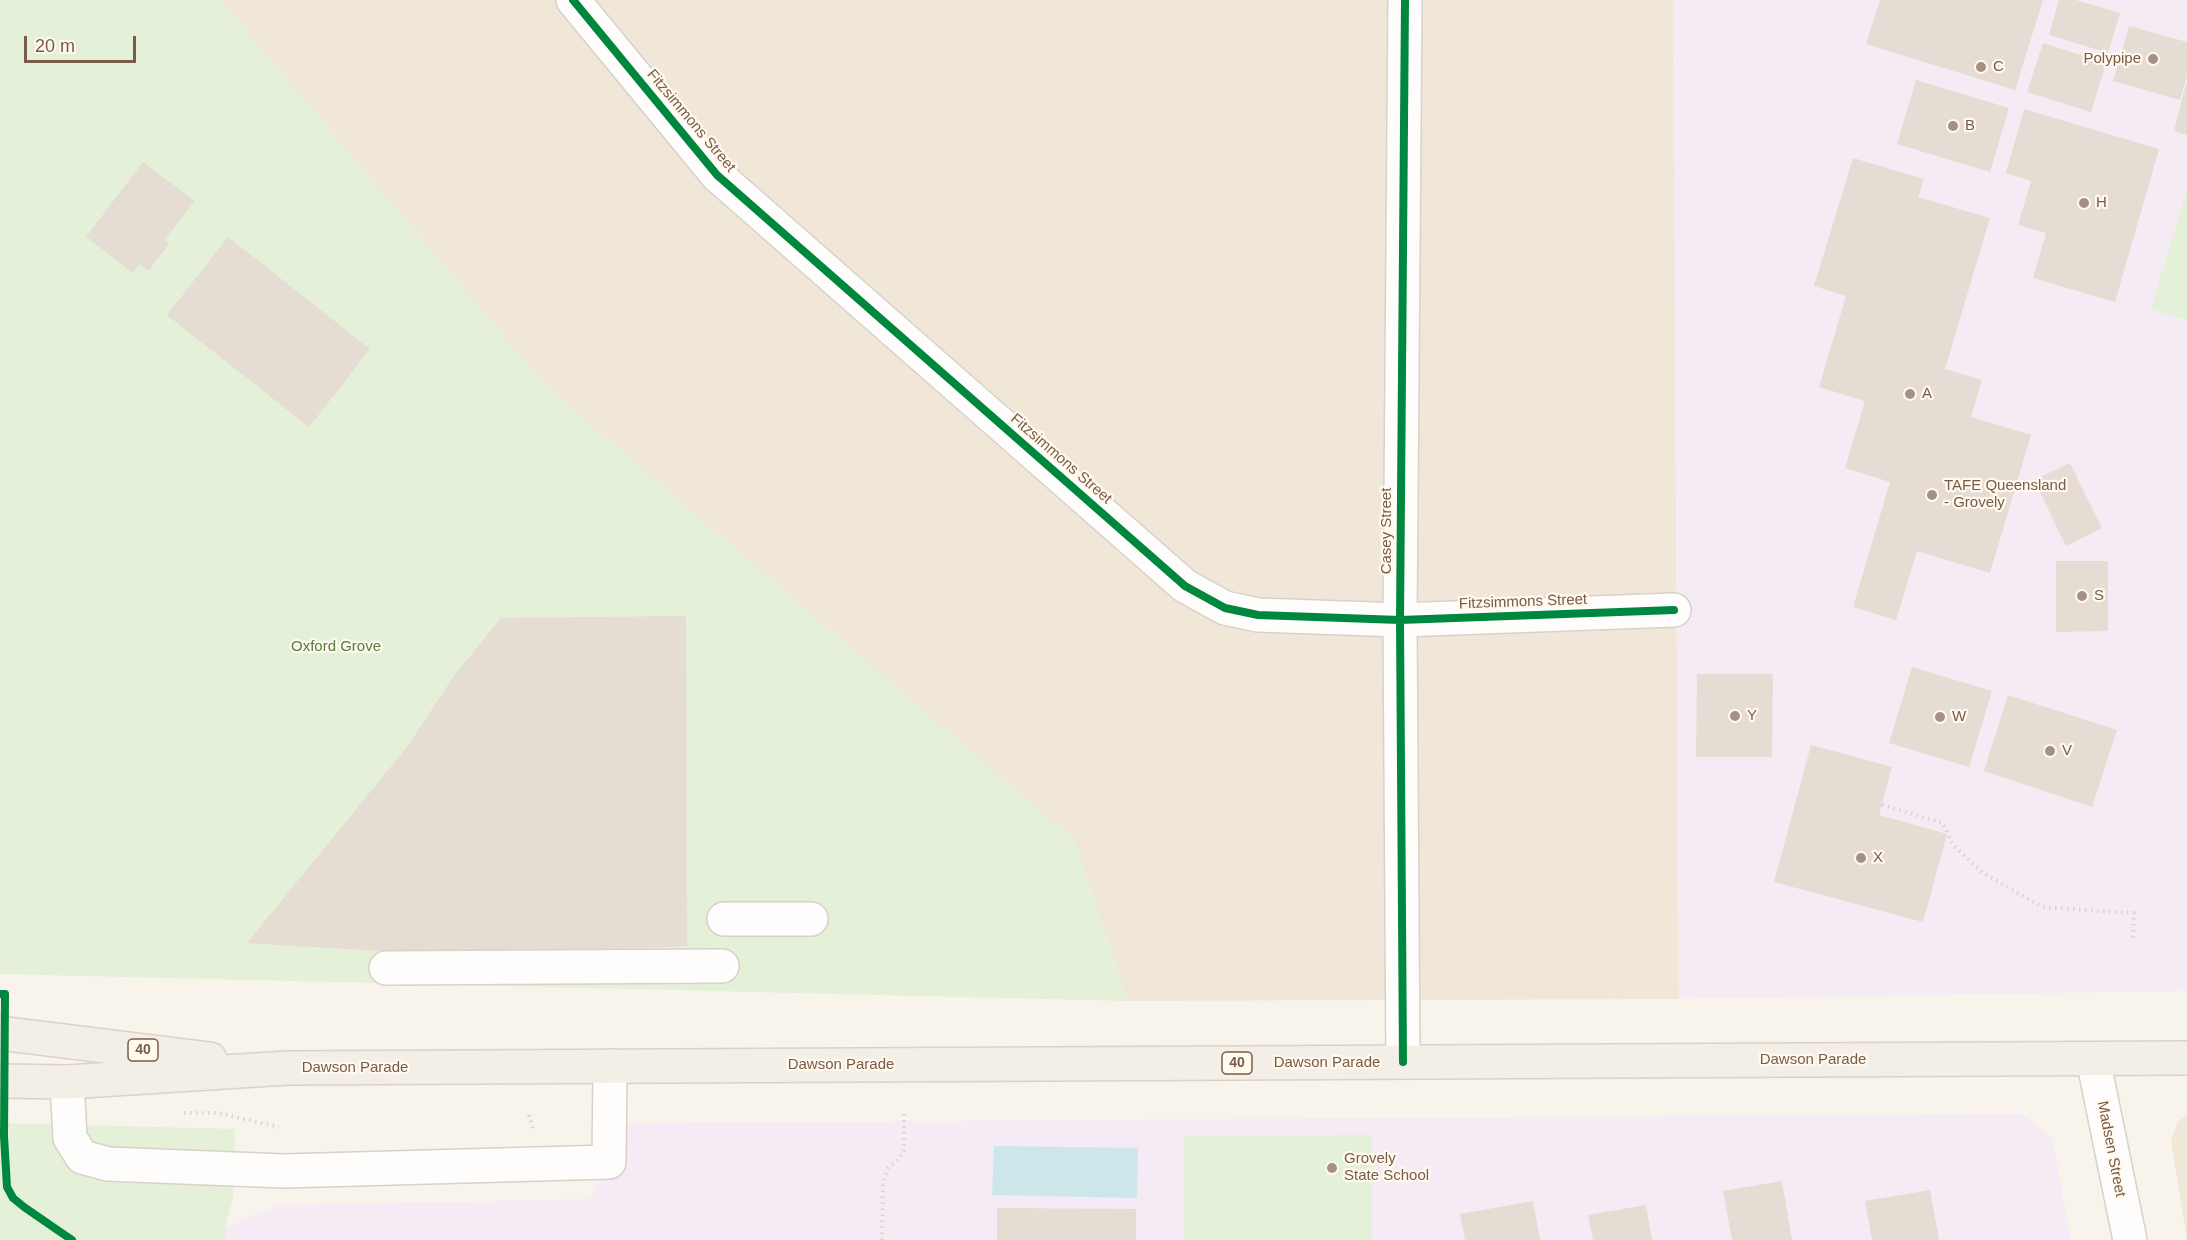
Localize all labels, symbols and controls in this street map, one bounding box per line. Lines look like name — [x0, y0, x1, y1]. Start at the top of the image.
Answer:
scale bar — [27, 24, 140, 62]
text: 20 m — [35, 36, 75, 56]
place label: Polypipe — [2083, 50, 2141, 68]
marker: Polypipe — [2146, 52, 2160, 66]
place label: C — [1993, 58, 2004, 76]
marker: C — [1974, 60, 1988, 74]
street label: Fitzsimmons Street — [643, 66, 739, 176]
place label: B — [1965, 117, 1975, 135]
marker: B — [1946, 119, 1960, 133]
place label: H — [2096, 194, 2107, 212]
marker: H — [2077, 196, 2091, 210]
place label: A — [1922, 385, 1932, 403]
marker: A — [1903, 387, 1917, 401]
street label: Fitzsimmons Street — [1007, 410, 1115, 508]
place label: TAFE Queensland - Grovely — [1944, 477, 2066, 512]
street label: Casey Street — [1378, 488, 1396, 574]
marker: TAFE Queensland - Grovely — [1925, 488, 1939, 502]
place label: S — [2094, 587, 2104, 605]
marker: S — [2075, 589, 2089, 603]
street label: Fitzsimmons Street — [1459, 591, 1587, 613]
park label: Oxford Grove — [291, 638, 381, 656]
place label: Y — [1747, 707, 1757, 725]
place label: W — [1952, 708, 1966, 726]
marker: Y — [1728, 709, 1742, 723]
marker: W — [1933, 710, 1947, 724]
place label: V — [2062, 742, 2072, 760]
marker: V — [2043, 744, 2057, 758]
place label: X — [1873, 849, 1883, 867]
marker: X — [1854, 851, 1868, 865]
road number: 40 — [128, 1039, 158, 1061]
street label: Dawson Parade — [1760, 1051, 1866, 1069]
road number: 40 — [1222, 1052, 1252, 1074]
street label: Dawson Parade — [1274, 1054, 1380, 1072]
street label: Dawson Parade — [788, 1056, 894, 1074]
street label: Dawson Parade — [302, 1059, 408, 1077]
street label: Madsen Street — [2093, 1099, 2129, 1199]
place label: Grovely State School — [1344, 1150, 1429, 1185]
marker: Grovely State School — [1325, 1161, 1339, 1175]

